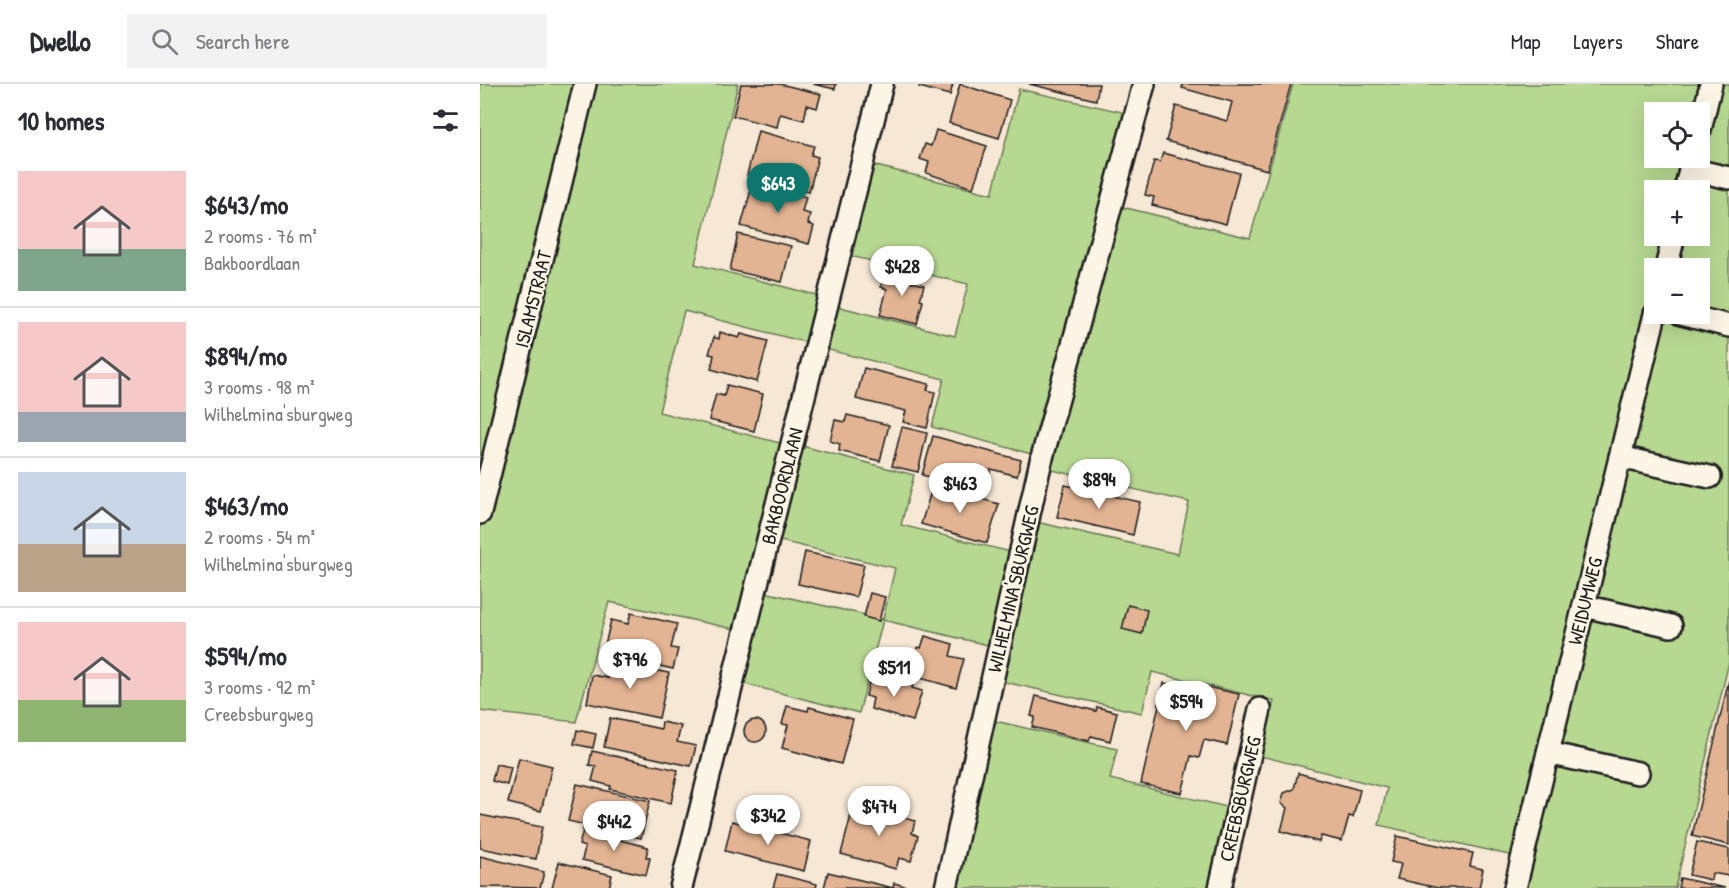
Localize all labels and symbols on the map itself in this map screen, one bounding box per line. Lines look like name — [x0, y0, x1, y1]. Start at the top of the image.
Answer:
pin: $643 — [742, 163, 814, 214]
pin: $428 — [866, 246, 938, 297]
street label: ISLAMSTRAAT — [507, 247, 558, 350]
street label: BAKBOORDLAAN — [754, 425, 809, 547]
pin: $894 — [1063, 459, 1135, 510]
pin: $463 — [924, 463, 996, 514]
street label: WILHELMINA'SBURGWEG — [980, 503, 1045, 675]
street label: WEIDUMWEG — [1561, 554, 1608, 647]
pin: $796 — [594, 639, 666, 690]
pin: $511 — [858, 647, 930, 698]
pin: $594 — [1150, 681, 1222, 732]
street label: CREEBSBURGWEG — [1212, 733, 1267, 864]
pin: $474 — [843, 786, 915, 837]
pin: $342 — [732, 795, 804, 846]
pin: $442 — [578, 801, 650, 852]

